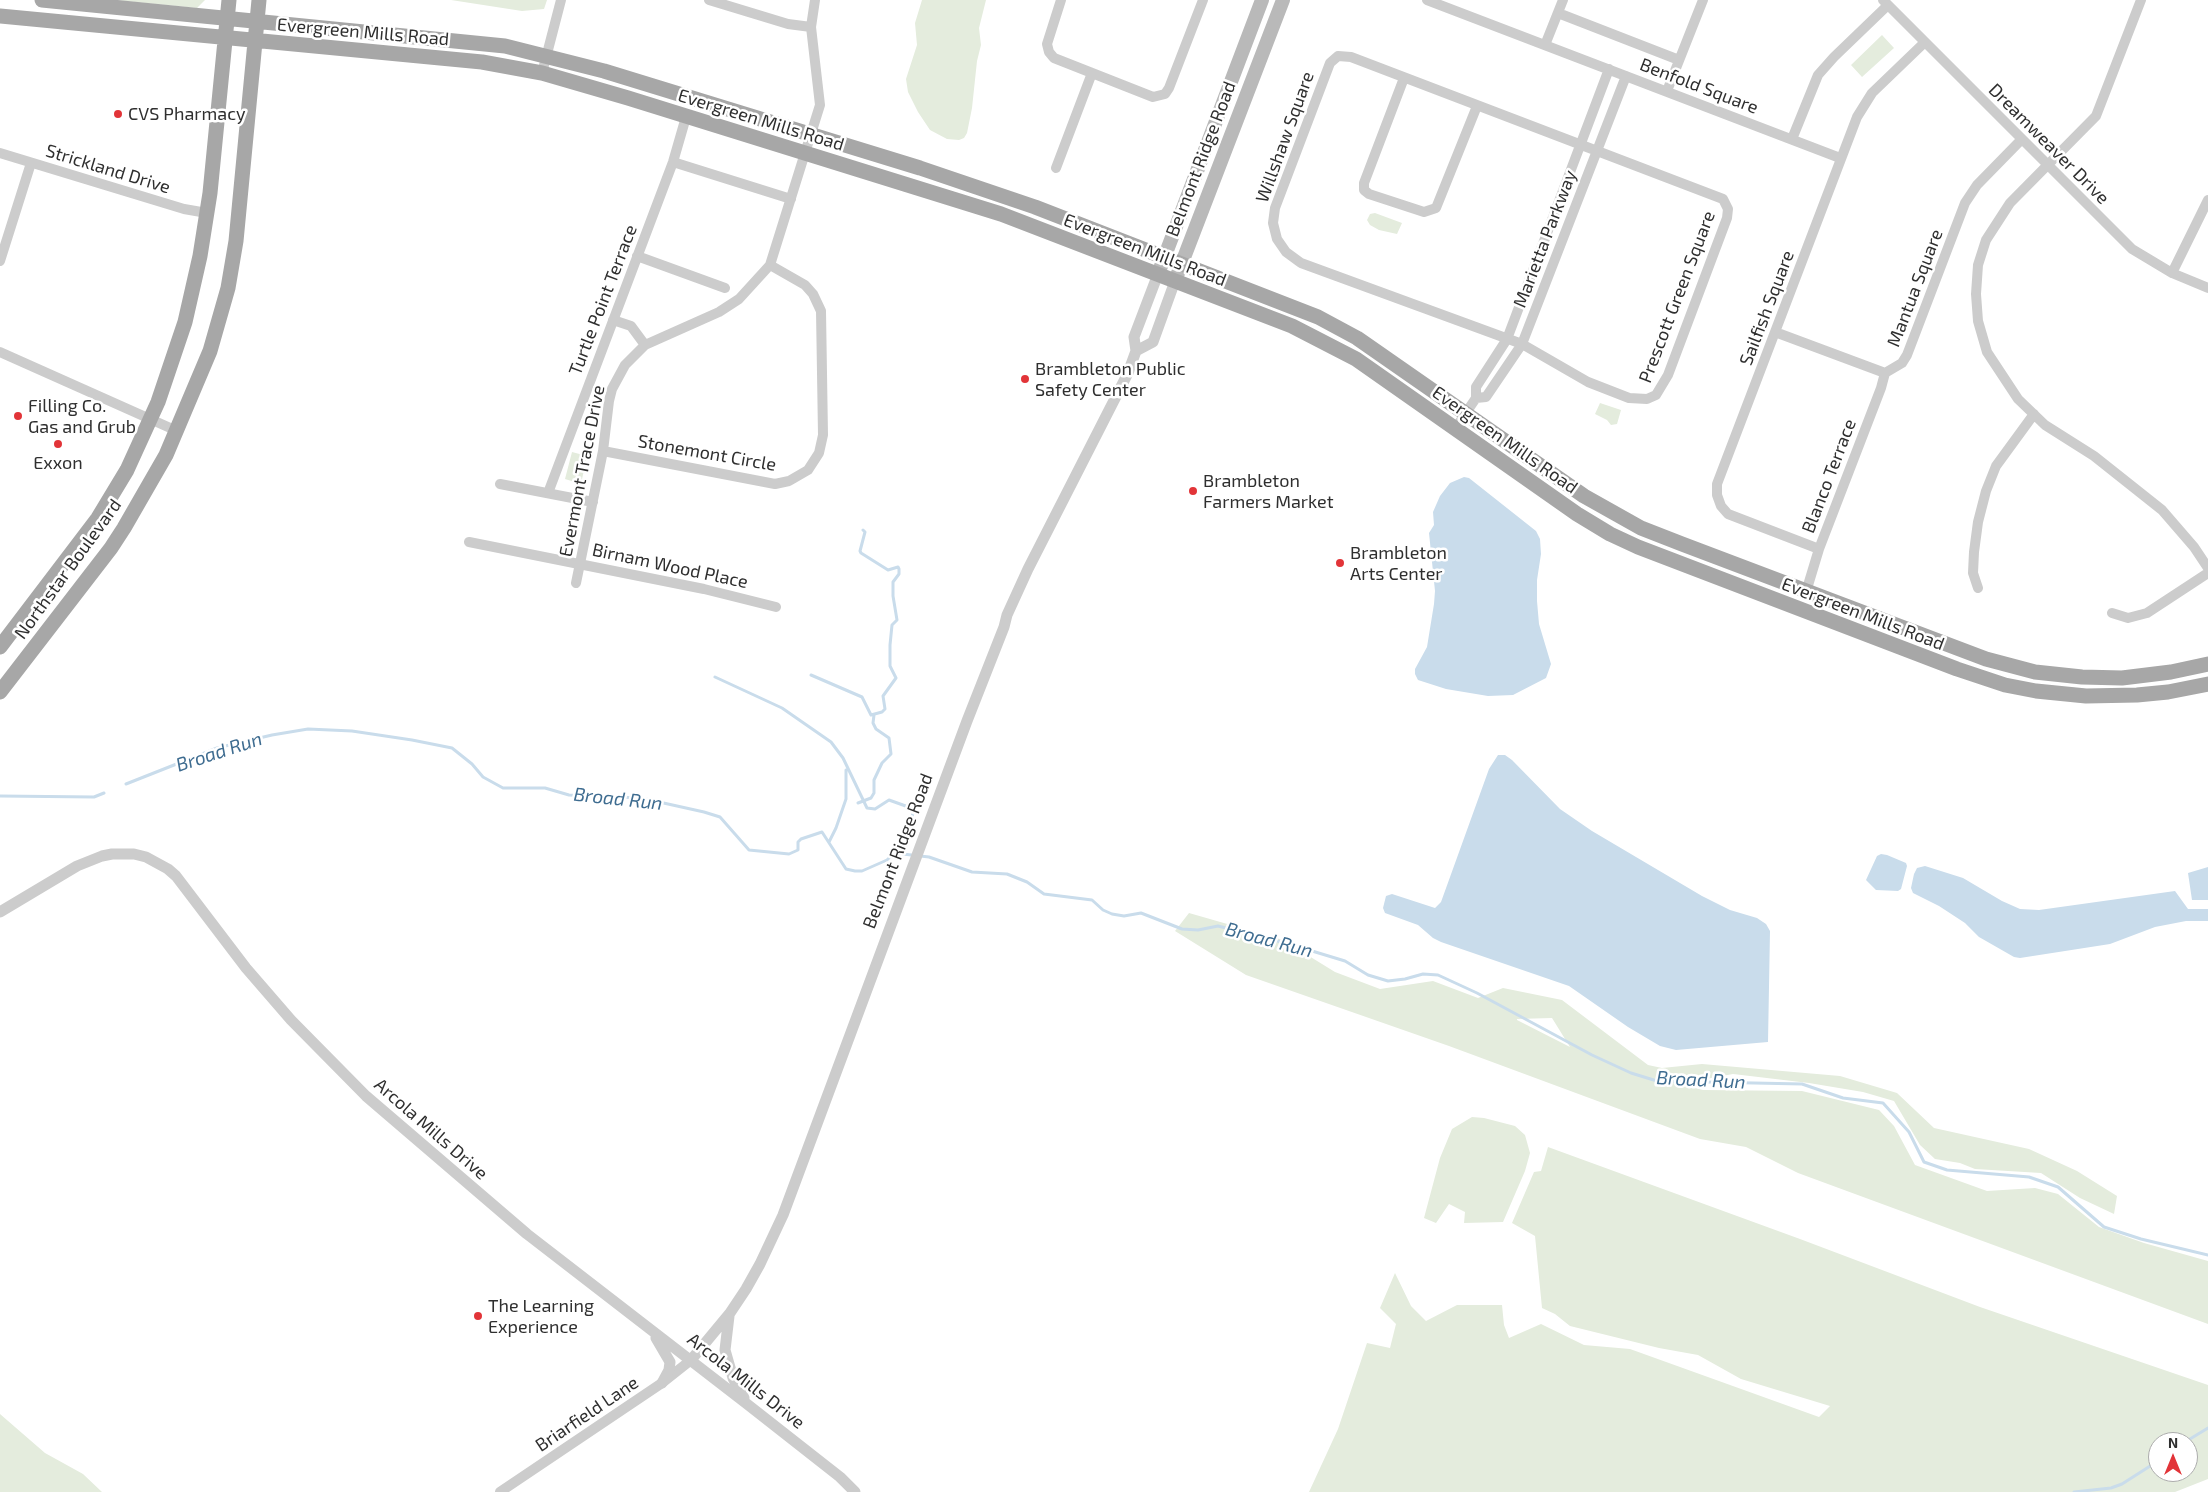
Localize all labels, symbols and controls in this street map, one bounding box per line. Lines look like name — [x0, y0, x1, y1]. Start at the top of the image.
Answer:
street label: Evergreen Mills Road — [276, 14, 450, 50]
street label: Benfold Square — [1637, 54, 1761, 118]
street label: Willshaw Square — [1251, 69, 1319, 205]
street label: Belmont Ridge Road — [1161, 78, 1241, 240]
street label: Dreamweaver Drive — [1984, 79, 2114, 209]
street label: Evergreen Mills Road — [675, 84, 847, 156]
place label: CVS Pharmacy — [128, 103, 245, 125]
marker: CVS Pharmacy — [112, 108, 124, 120]
street label: Strickland Drive — [43, 140, 173, 198]
street label: Marietta Parkway — [1509, 167, 1581, 311]
street label: Prescott Green Square — [1634, 208, 1720, 386]
street label: Evergreen Mills Road — [1061, 209, 1229, 291]
street label: Turtle Point Terrace — [564, 222, 642, 378]
street label: Mantua Square — [1883, 226, 1947, 350]
street label: Sailfish Square — [1735, 247, 1799, 369]
place label: Brambleton Public Safety Center — [1035, 358, 1186, 400]
marker: Brambleton Public Safety Center — [1019, 373, 1031, 385]
street label: Evergreen Mills Road — [1428, 382, 1582, 498]
street label: Evermont Trace Drive — [555, 383, 609, 559]
place label: Filling Co. Gas and Grub — [28, 395, 136, 438]
marker: Filling Co. Gas and Grub — [12, 410, 24, 422]
street label: Blanco Terrace — [1797, 416, 1861, 536]
street label: Stonemont Circle — [636, 430, 778, 476]
marker: Exxon — [52, 438, 64, 450]
place label: Exxon — [33, 452, 83, 474]
place label: Brambleton Farmers Market — [1203, 470, 1333, 512]
marker: Brambleton Farmers Market — [1187, 485, 1199, 497]
street label: Northstar Boulevard — [10, 495, 126, 643]
street label: Birnam Wood Place — [590, 539, 750, 593]
place label: Brambleton Arts Center — [1350, 542, 1447, 584]
marker: Brambleton Arts Center — [1334, 557, 1346, 569]
street label: Evergreen Mills Road — [1779, 573, 1947, 655]
water label: Broad Run — [173, 727, 265, 777]
street label: Belmont Ridge Road — [858, 770, 938, 932]
water label: Broad Run — [572, 783, 664, 815]
water label: Broad Run — [1223, 917, 1315, 963]
water label: Broad Run — [1656, 1066, 1746, 1094]
street label: Arcola Mills Drive — [370, 1074, 492, 1184]
place label: The Learning Experience — [488, 1295, 594, 1338]
marker: The Learning Experience — [472, 1310, 484, 1322]
street label: Arcola Mills Drive — [683, 1328, 809, 1434]
street label: Briarfield Lane — [531, 1372, 643, 1456]
north arrow — [2148, 1432, 2198, 1482]
text: N — [2168, 1434, 2178, 1451]

